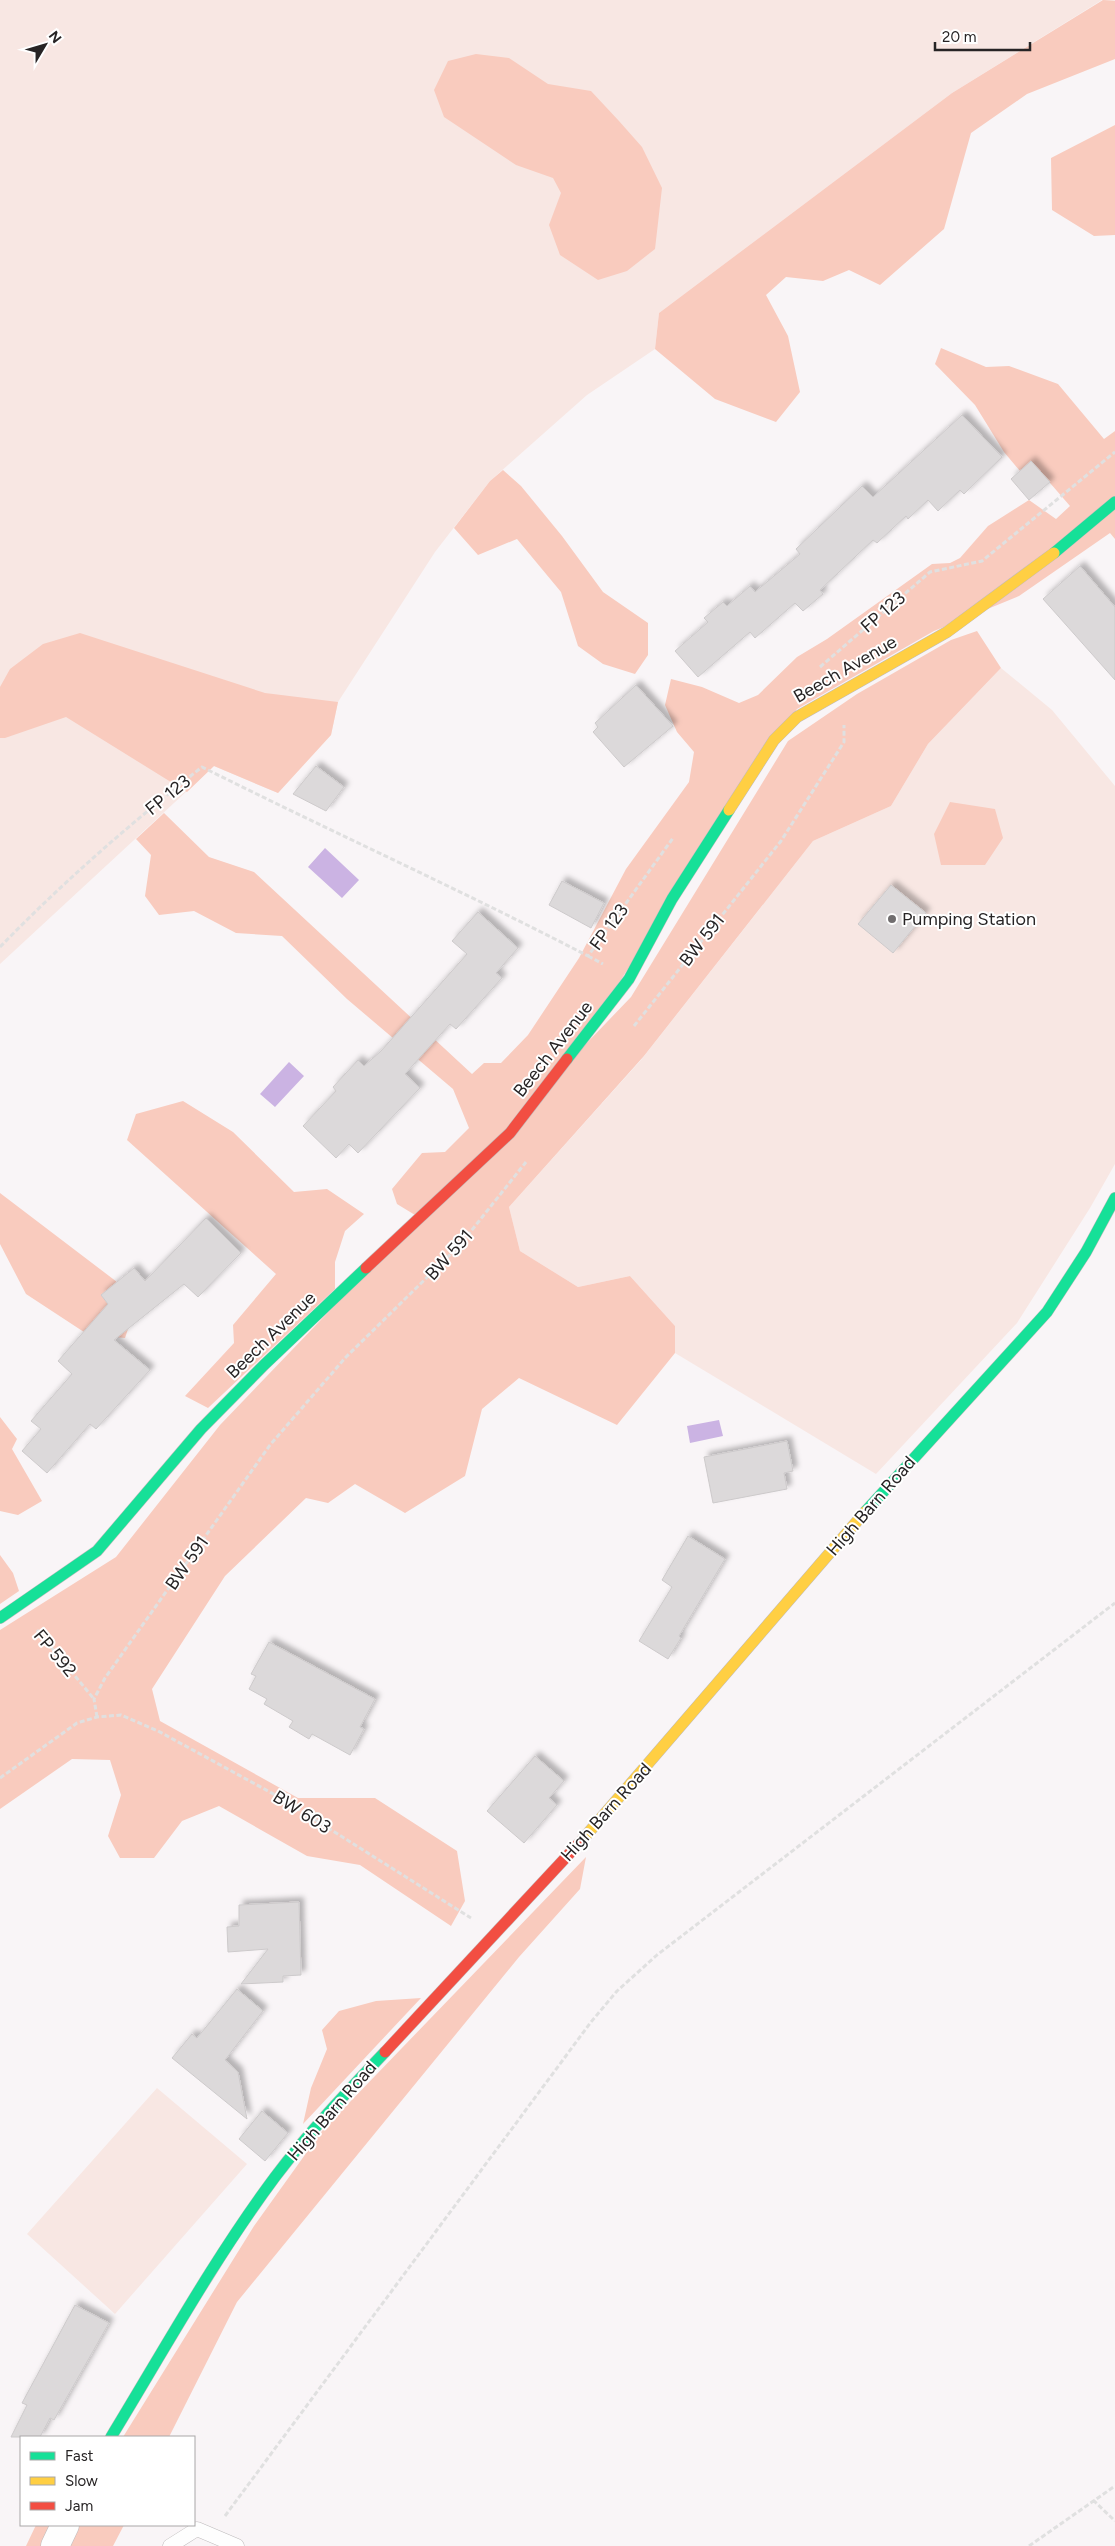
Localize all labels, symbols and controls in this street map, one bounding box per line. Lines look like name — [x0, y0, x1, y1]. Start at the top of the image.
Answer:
north arrow — [20, 20, 70, 70]
scale bar — [935, 20, 1030, 52]
text: N — [45, 28, 65, 47]
text: 20 m — [942, 28, 976, 46]
street label: FP 123 — [856, 587, 910, 637]
street label: Beech Avenue — [789, 630, 901, 707]
street label: FP 123 — [141, 770, 195, 820]
street label: FP 123 — [585, 900, 633, 954]
place label: Pumping Station — [902, 908, 1036, 930]
street label: BW 591 — [675, 909, 729, 971]
marker: Pumping Station — [886, 913, 898, 925]
street label: Beech Avenue — [509, 996, 597, 1101]
street label: BW 591 — [421, 1225, 477, 1285]
street label: Beech Avenue — [222, 1287, 320, 1383]
street label: High Barn Road — [822, 1452, 920, 1560]
street label: BW 591 — [161, 1532, 213, 1594]
street label: FP 592 — [29, 1625, 81, 1681]
street label: High Barn Road — [556, 1758, 656, 1866]
street label: BW 603 — [269, 1786, 335, 1838]
street label: High Barn Road — [283, 2057, 381, 2165]
legend — [20, 2436, 195, 2526]
text: Fast — [65, 2447, 94, 2465]
text: Slow — [65, 2472, 98, 2490]
text: Jam — [65, 2497, 93, 2515]

